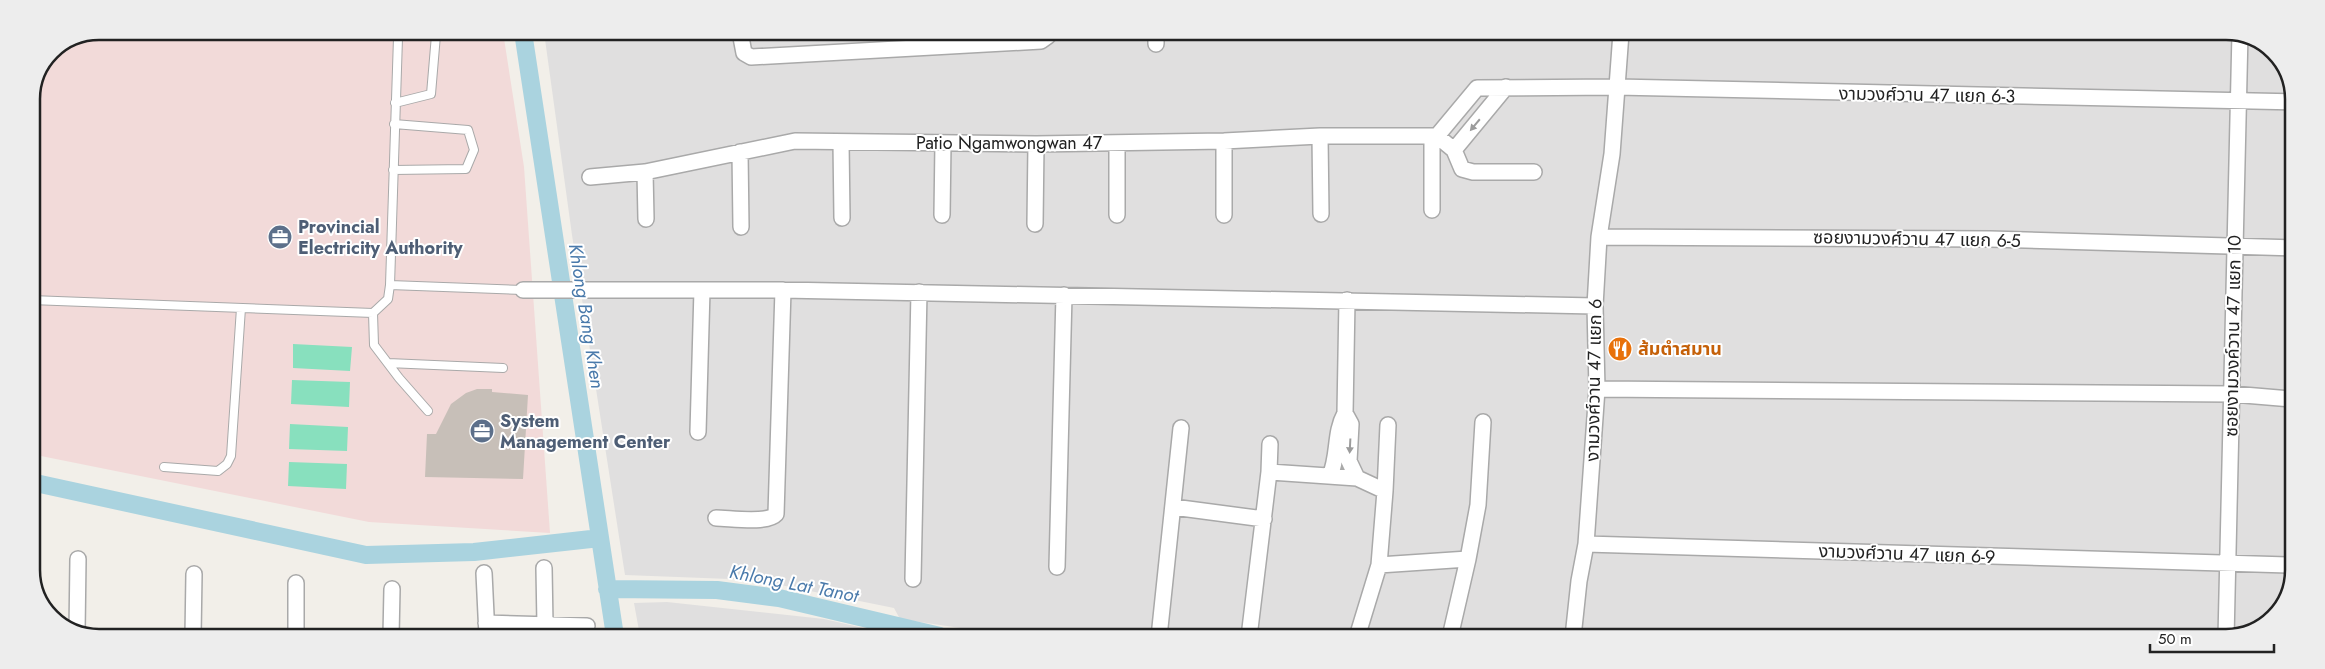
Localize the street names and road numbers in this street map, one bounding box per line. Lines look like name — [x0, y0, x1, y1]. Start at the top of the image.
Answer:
street label: งามวงศ์วาน 47 แยก 6-3 — [1839, 80, 2016, 110]
street label: Patio Ngamwongwan 47 — [916, 130, 1103, 156]
street label: ซอยงามวงศ์วาน 47 แยก 6-5 — [1813, 224, 2021, 254]
street label: ซอยงามวงค์วาน 47 แยก 10 — [2218, 235, 2248, 437]
street label: งามวงศ์วาน 47 แยก 6 — [1580, 298, 1608, 462]
street label: งามวงศ์วาน 47 แยก 6-9 — [1818, 538, 1996, 570]

